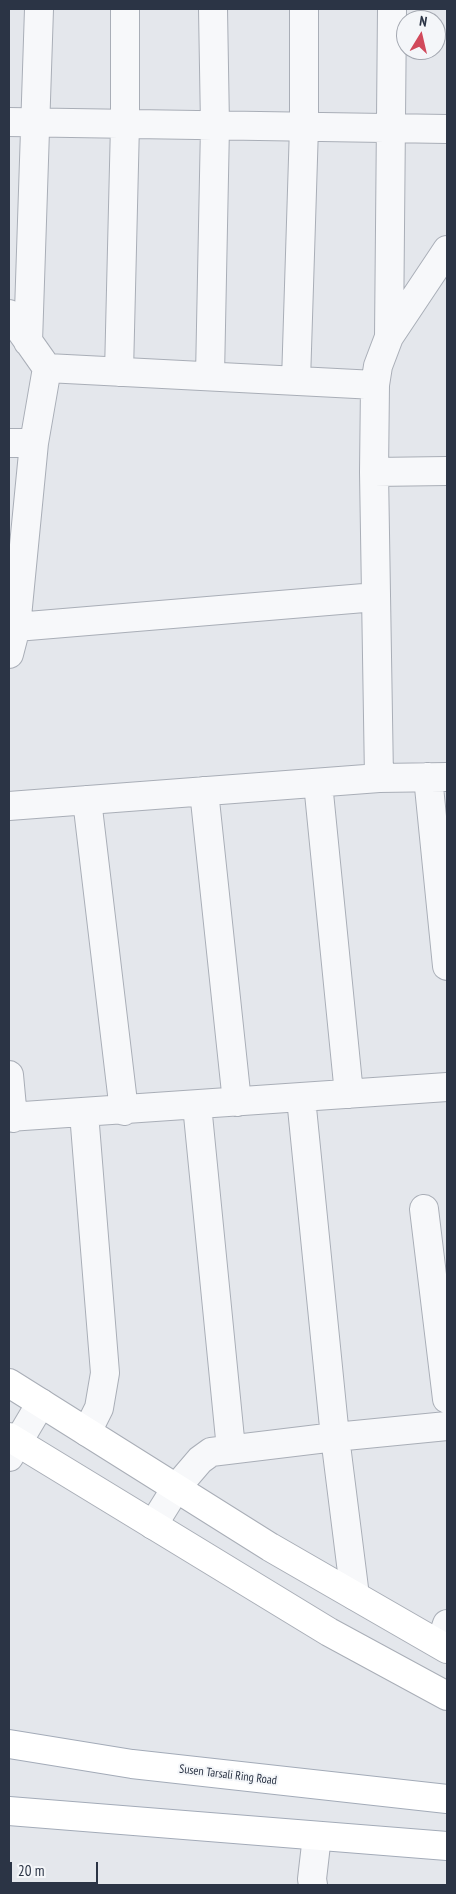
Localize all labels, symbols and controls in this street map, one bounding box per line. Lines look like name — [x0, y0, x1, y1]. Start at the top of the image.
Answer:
north arrow — [396, 10, 446, 60]
text: N — [418, 12, 428, 31]
street label: Susen Tarsali Ring Road — [178, 1762, 278, 1788]
scale bar — [12, 1852, 100, 1884]
text: 20 m — [18, 1861, 44, 1880]

